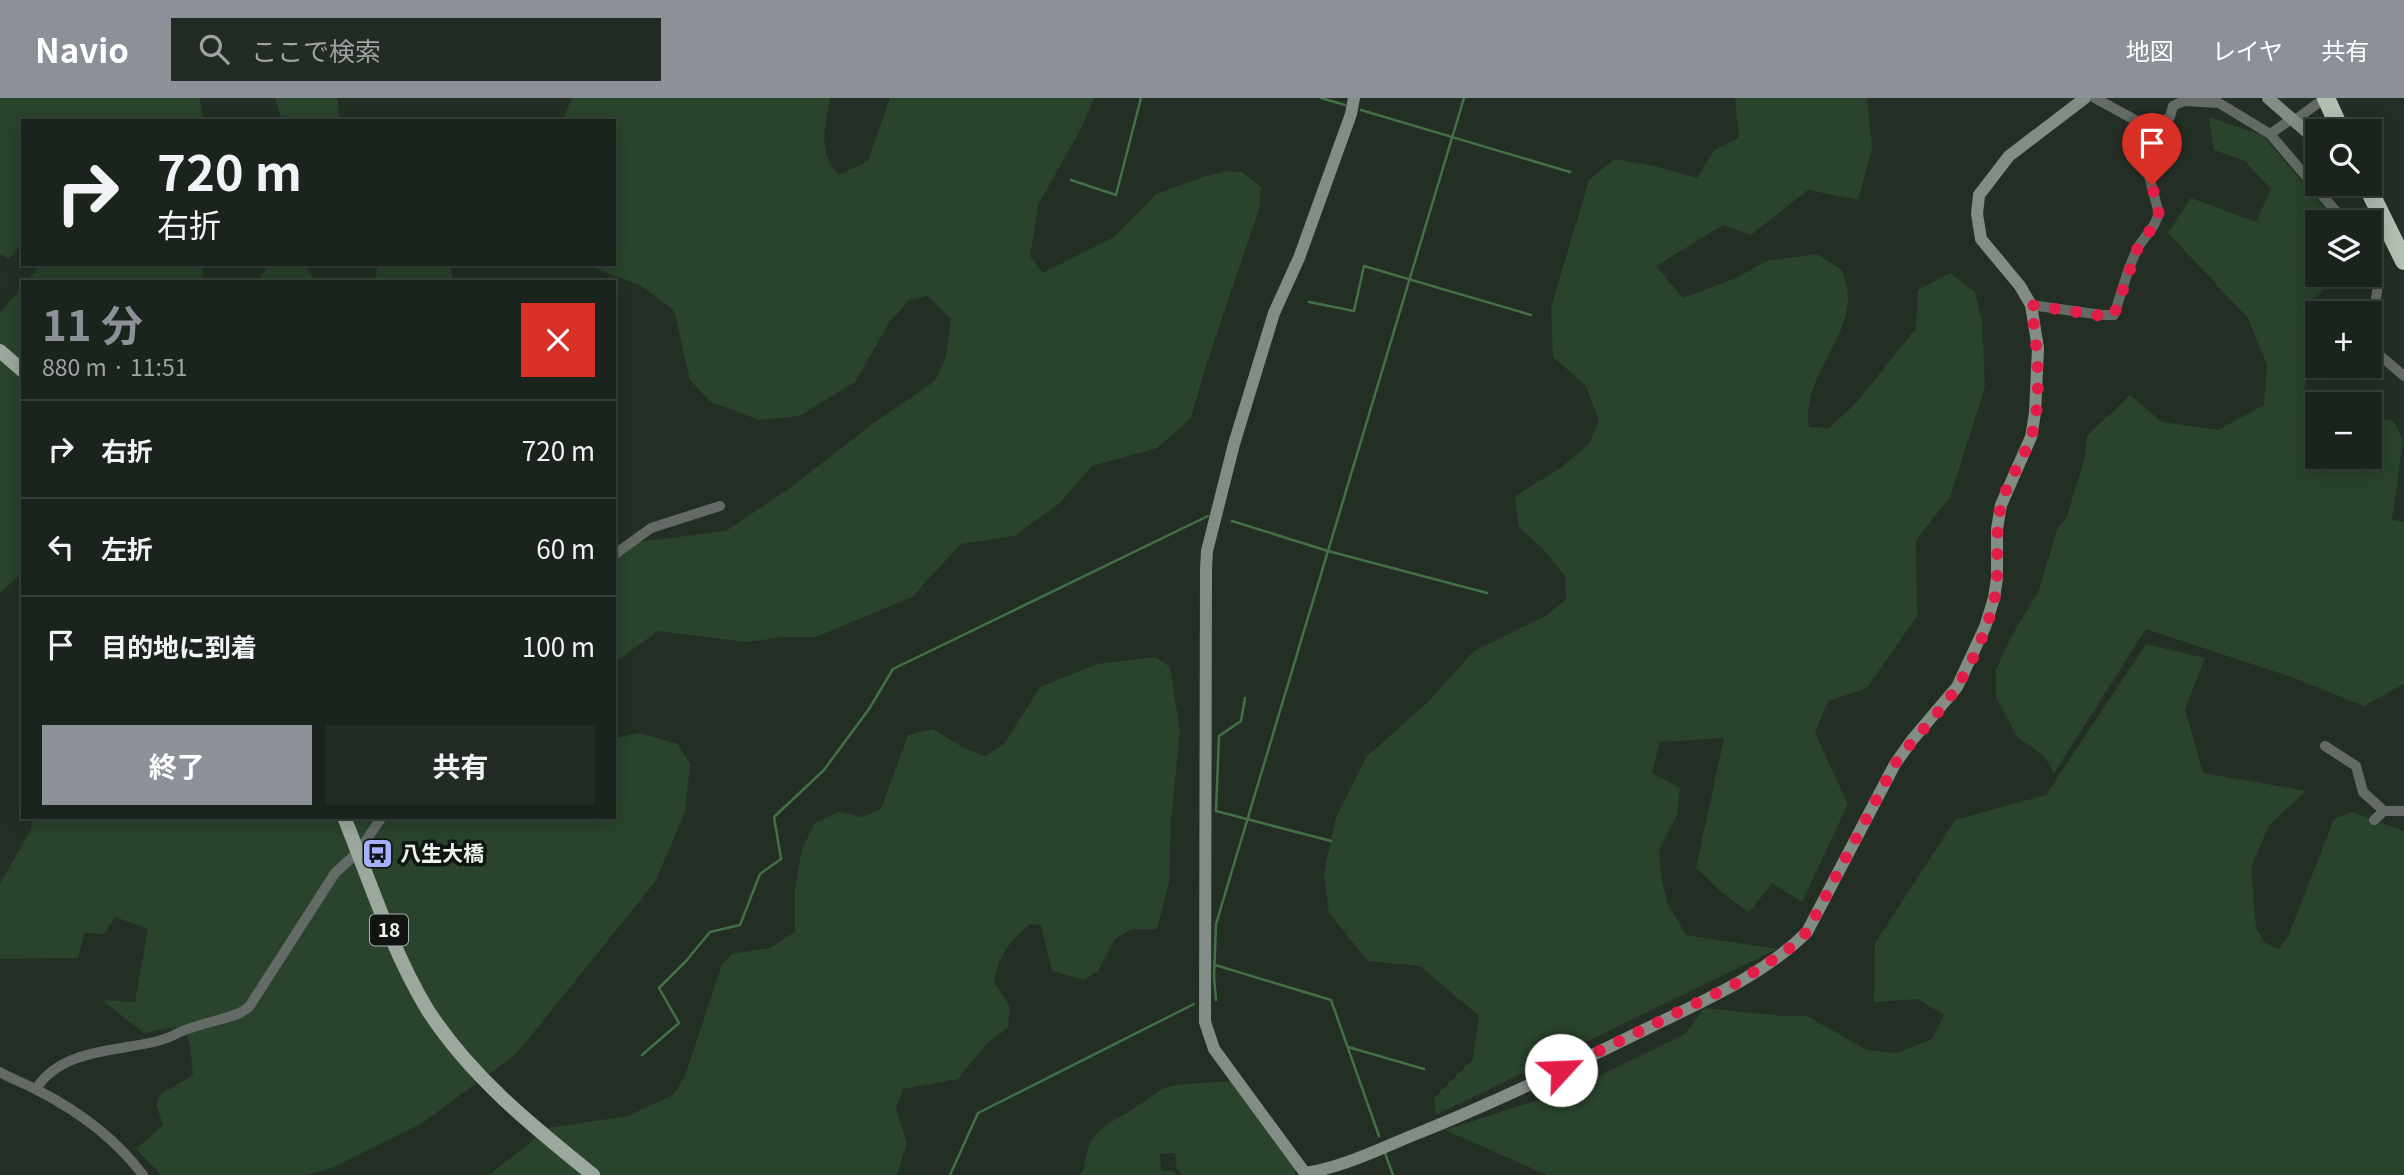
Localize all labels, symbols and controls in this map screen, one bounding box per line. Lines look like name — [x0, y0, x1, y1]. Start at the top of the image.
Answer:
search box — [171, 18, 661, 81]
text: Navio — [35, 25, 129, 73]
icon: search — [195, 30, 233, 68]
text: ここで検索 — [251, 31, 381, 68]
text: 地図 — [2126, 32, 2174, 67]
text: レイヤ — [2212, 32, 2283, 67]
text: 共有 — [2321, 32, 2369, 67]
pin — [2122, 113, 2182, 185]
map controls — [2305, 119, 2382, 469]
button: search — [2305, 119, 2382, 196]
icon: arrive — [2133, 124, 2171, 162]
text: 720 m — [157, 134, 302, 205]
icon: right — [42, 147, 133, 238]
text: 右折 — [157, 200, 221, 246]
button: layers — [2305, 210, 2382, 287]
text: 11 分 — [42, 292, 143, 353]
button: + — [2305, 301, 2382, 378]
button: close — [521, 303, 595, 377]
text: 880 m · 11:51 — [42, 349, 187, 383]
button: − — [2305, 392, 2382, 469]
icon: right — [42, 430, 80, 468]
text: 右折 — [101, 431, 153, 468]
text: 720 m — [522, 431, 595, 468]
icon: left — [42, 528, 80, 566]
text: 左折 — [101, 529, 153, 566]
text: 60 m — [536, 529, 595, 566]
icon: arrive — [42, 626, 80, 664]
text: 目的地に到着 — [101, 627, 257, 664]
text: 100 m — [522, 627, 595, 664]
button: 終了 — [42, 725, 312, 805]
button: 共有 — [326, 725, 595, 805]
bus stop icon: 八生大橋 — [360, 837, 394, 871]
place label: 八生大橋 — [400, 837, 484, 867]
road number: 18 — [370, 915, 408, 946]
position arrow — [1524, 1033, 1598, 1107]

